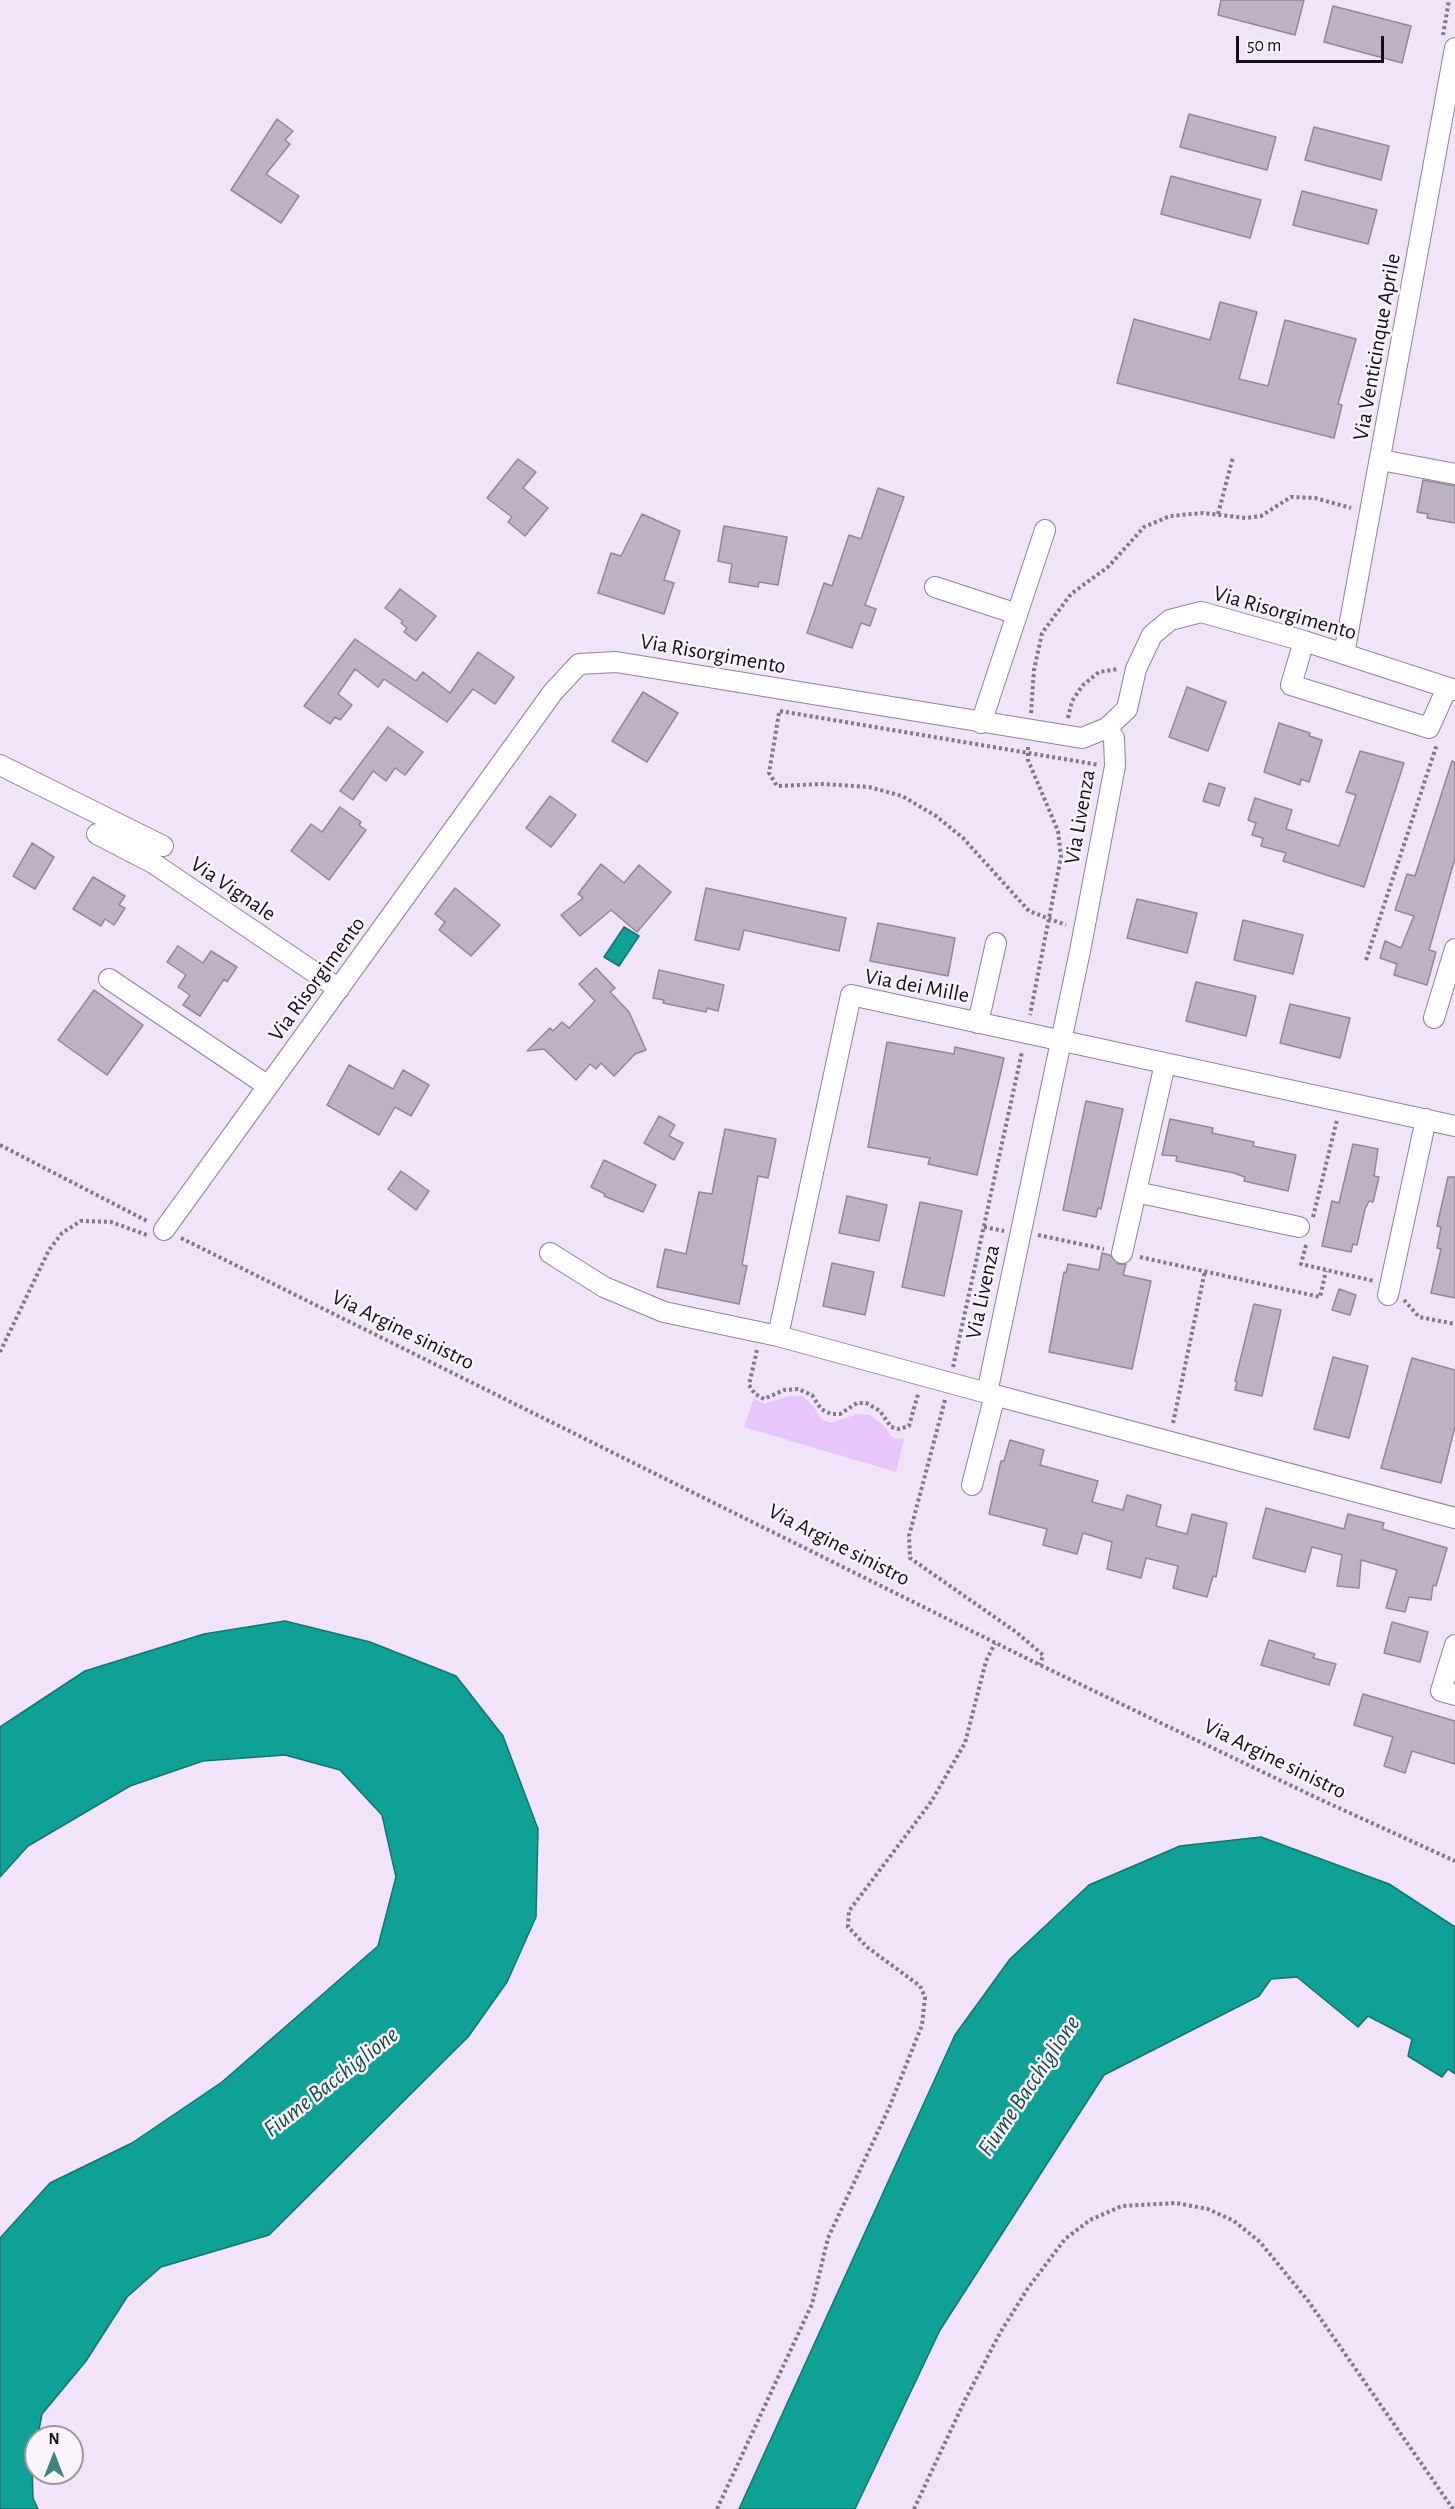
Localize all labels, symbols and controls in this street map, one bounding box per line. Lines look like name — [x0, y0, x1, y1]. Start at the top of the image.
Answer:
scale bar — [1239, 24, 1388, 62]
text: 50 m — [1247, 37, 1281, 55]
street label: Via Venticinque Aprile — [1348, 251, 1406, 443]
street label: Via Risorgimento — [1210, 580, 1360, 646]
street label: Via Risorgimento — [638, 628, 788, 680]
street label: Via Livenza — [1059, 768, 1101, 866]
street label: Via Vignale — [185, 851, 281, 927]
street label: Via Risorgimento — [263, 912, 371, 1046]
street label: Via dei Mille — [863, 963, 971, 1009]
street label: Via Livenza — [960, 1242, 1006, 1342]
street label: Via Argine sinistro — [327, 1284, 479, 1376]
street label: Via Argine sinistro — [764, 1498, 914, 1592]
street label: Via Argine sinistro — [1199, 1713, 1351, 1805]
water label: Fiume Bacchiglione — [971, 2010, 1087, 2162]
water label: Fiume Bacchiglione — [258, 2020, 404, 2144]
north arrow — [24, 2425, 84, 2485]
text: N — [48, 2431, 60, 2447]

